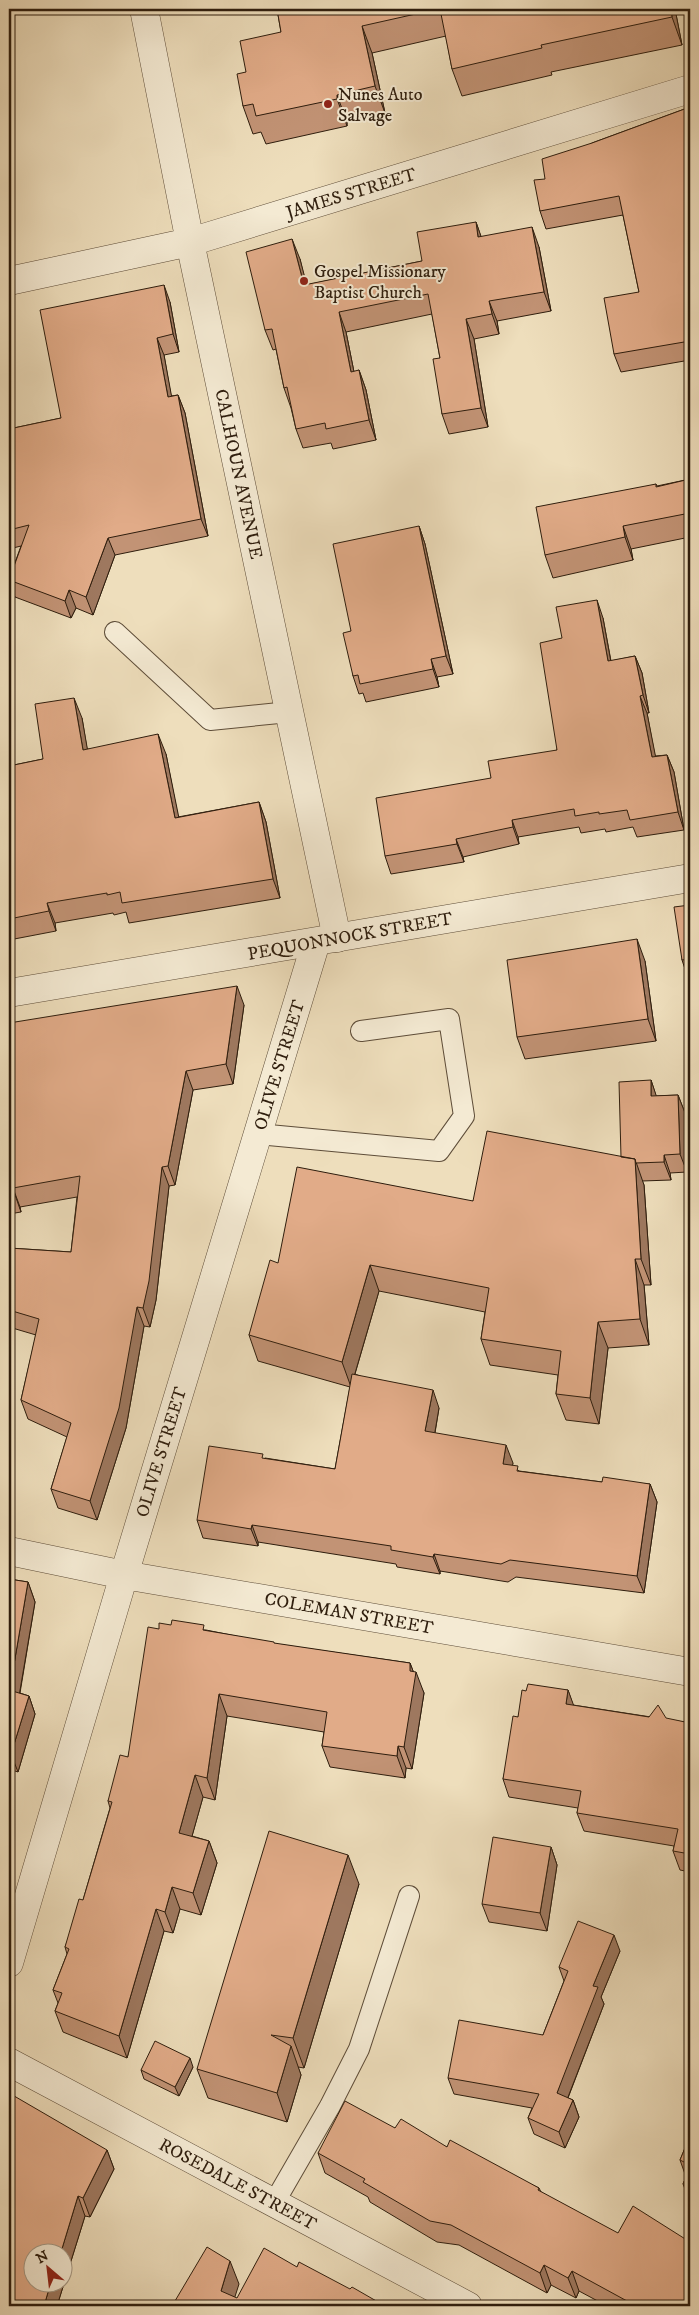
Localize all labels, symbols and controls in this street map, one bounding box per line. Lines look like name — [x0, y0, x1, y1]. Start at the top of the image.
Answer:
place label: Nunes Auto Salvage — [338, 84, 423, 127]
marker: Nunes Auto Salvage — [322, 98, 334, 110]
street label: JAMES STREET — [282, 164, 419, 225]
place label: Gospel Missionary Baptist Church — [314, 261, 446, 304]
marker: Gospel Missionary Baptist Church — [298, 275, 310, 287]
street label: CALHOUN AVENUE — [209, 387, 267, 561]
street label: PEQUONNOCK STREET — [246, 908, 455, 966]
street label: OLIVE STREET — [250, 997, 310, 1133]
street label: OLIVE STREET — [132, 1384, 192, 1520]
street label: COLEMAN STREET — [263, 1588, 435, 1640]
street label: ROSEDALE STREET — [155, 2134, 320, 2236]
north arrow — [22, 2242, 72, 2292]
text: N — [33, 2247, 52, 2268]

